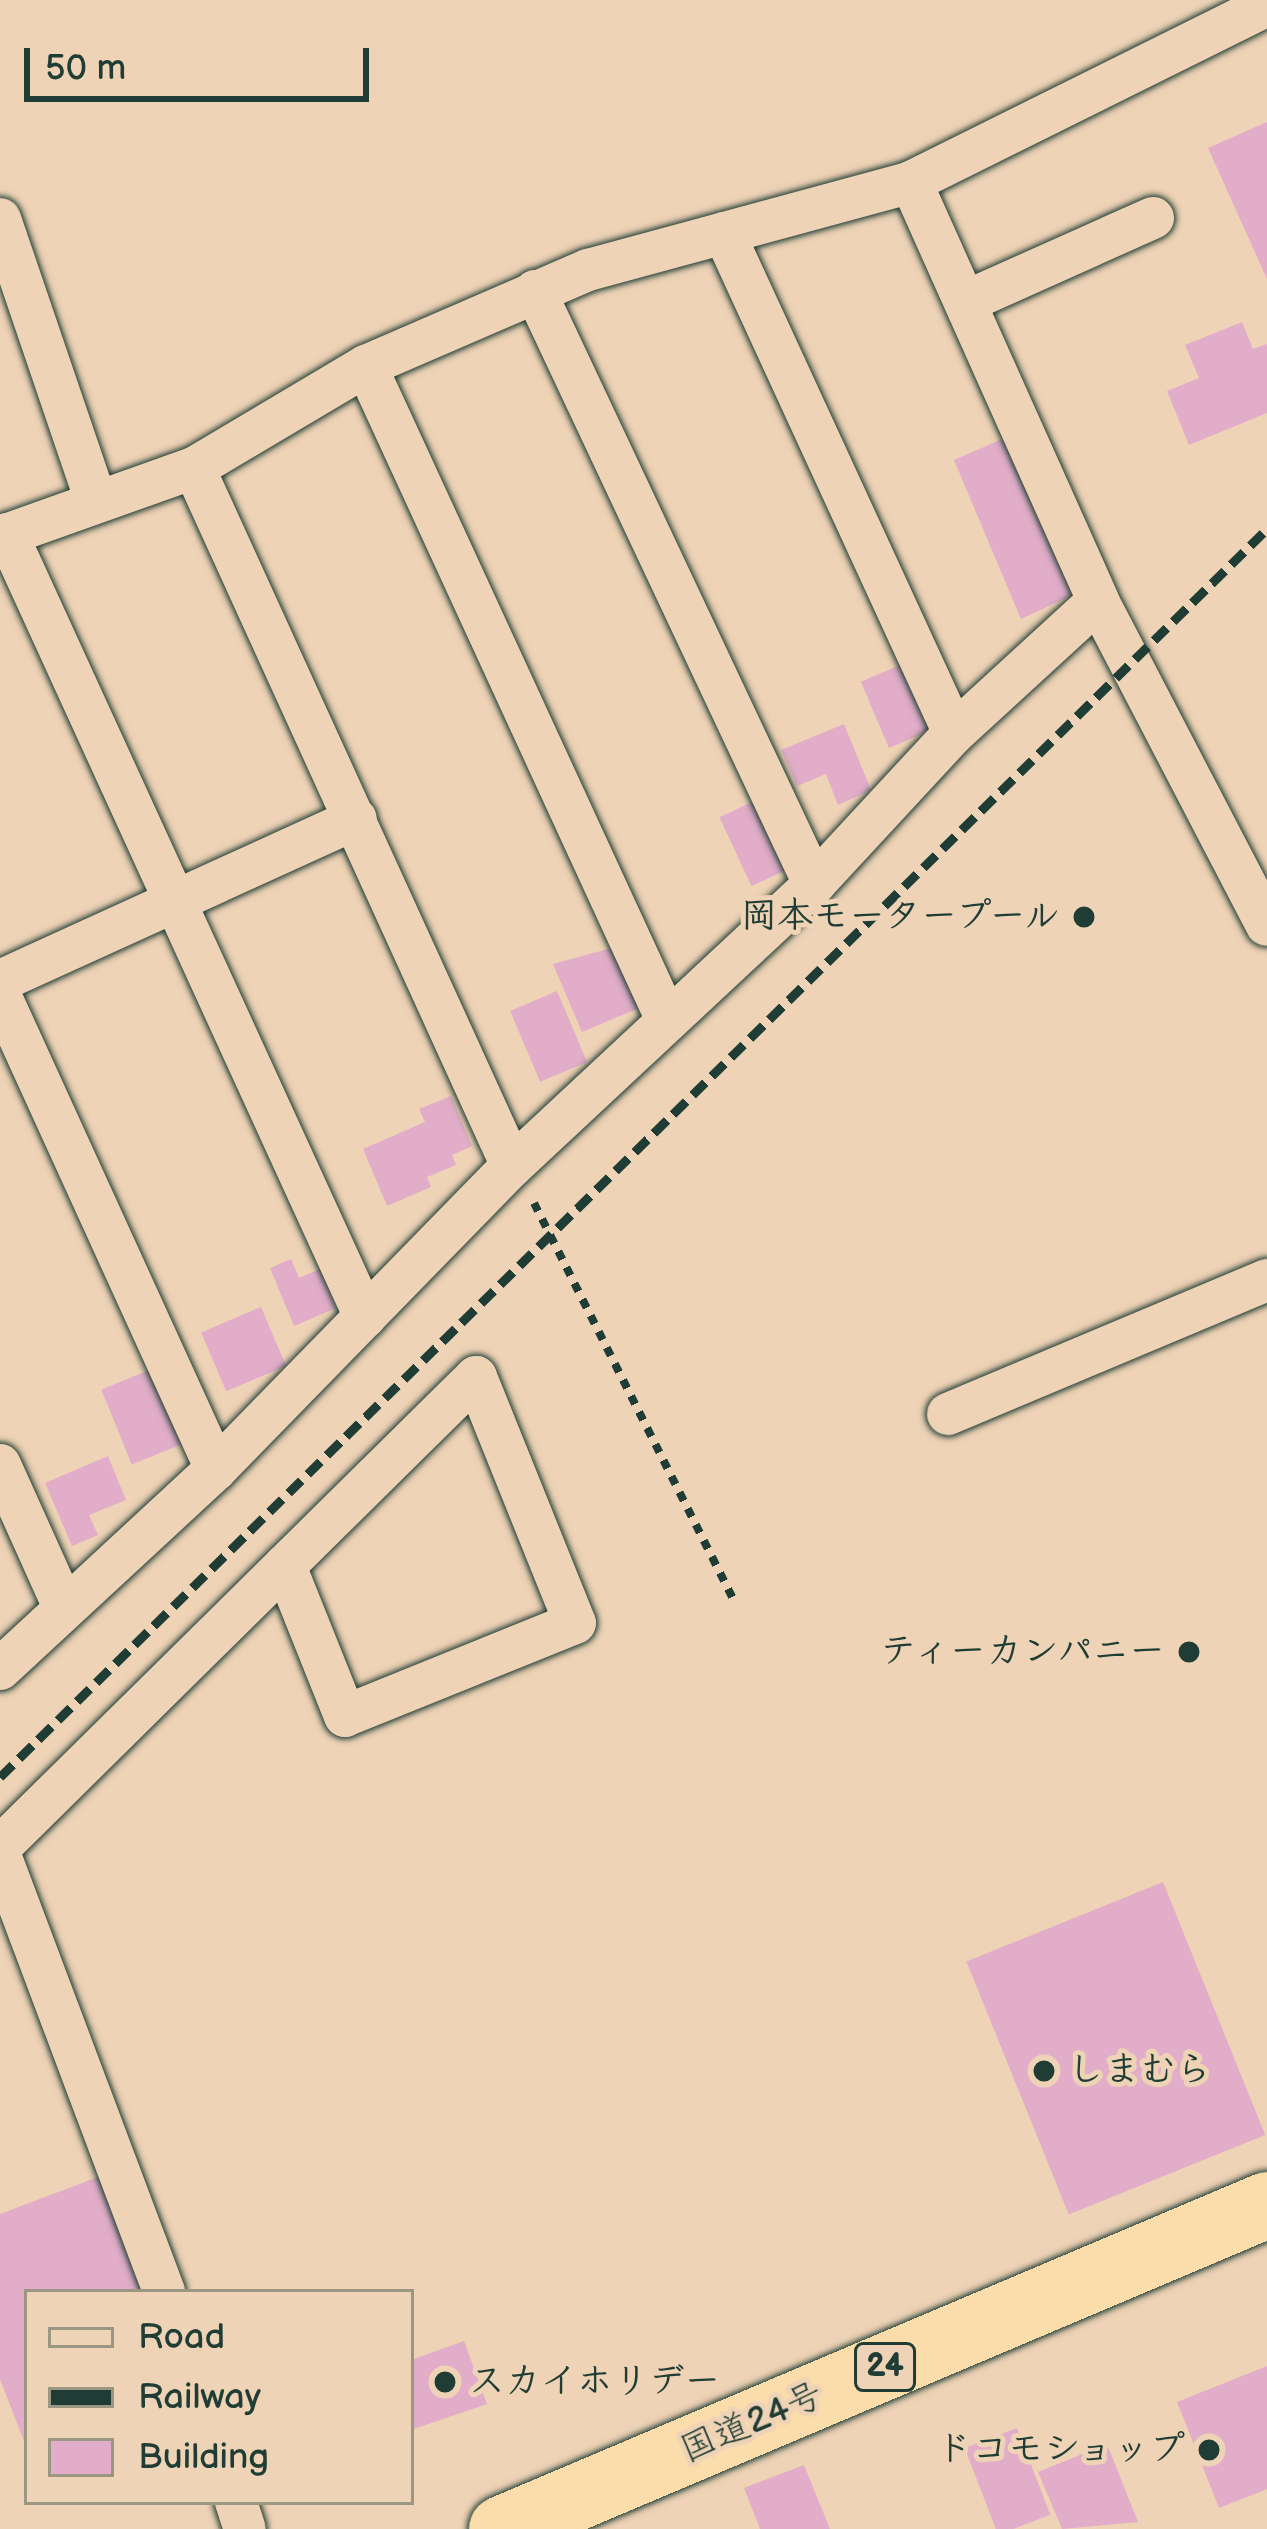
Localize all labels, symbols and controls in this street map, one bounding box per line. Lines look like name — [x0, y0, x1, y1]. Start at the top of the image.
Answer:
scale bar — [30, 24, 375, 98]
text: 50 m — [45, 47, 126, 90]
place label: 岡本モータープール — [738, 895, 1060, 939]
marker: 岡本モータープール — [1071, 904, 1097, 930]
place label: ティーカンパニー — [877, 1630, 1165, 1674]
marker: ティーカンパニー — [1176, 1639, 1202, 1665]
place label: しまむら — [1068, 2049, 1212, 2093]
marker: しまむら — [1031, 2058, 1057, 2084]
legend — [24, 2289, 414, 2505]
text: Road — [138, 2316, 225, 2359]
road number: 24 — [852, 2340, 918, 2394]
place label: スカイホリデー — [469, 2360, 720, 2404]
marker: スカイホリデー — [432, 2369, 458, 2395]
street label: 国道24号 — [674, 2374, 830, 2472]
text: Railway — [138, 2376, 261, 2419]
place label: ドコモショップ — [933, 2428, 1185, 2472]
text: Building — [138, 2436, 269, 2479]
marker: ドコモショップ — [1196, 2437, 1222, 2463]

